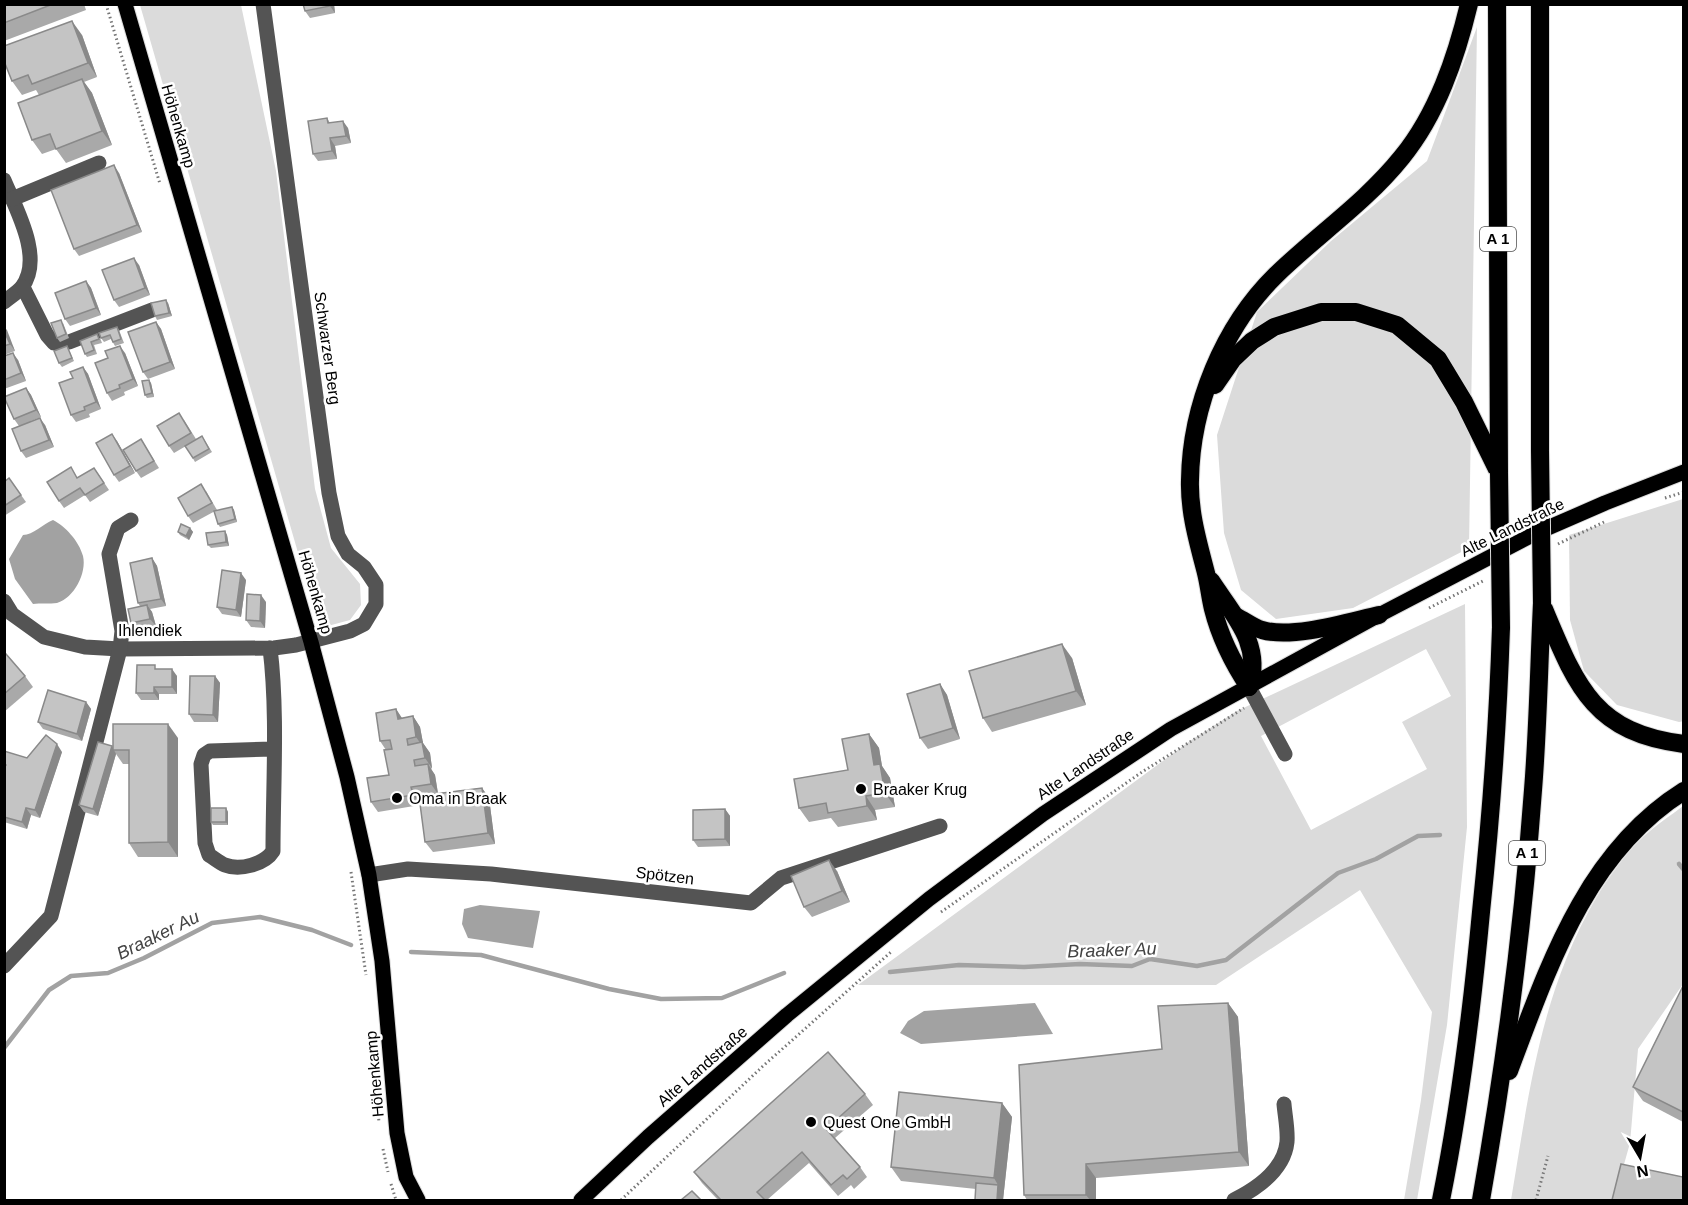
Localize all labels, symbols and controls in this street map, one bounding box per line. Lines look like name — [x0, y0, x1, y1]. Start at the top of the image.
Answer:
street label: Höhenkamp — [158, 82, 199, 170]
road number: A 1 — [1480, 227, 1516, 251]
street label: Schwarzer Berg — [311, 291, 344, 406]
street label: Alte Landstraße — [1458, 495, 1567, 560]
street label: Höhenkamp — [295, 548, 336, 636]
street label: Ihlendiek — [118, 622, 183, 639]
street label: Alte Landstraße — [1034, 726, 1137, 803]
place label: Braaker Krug — [873, 781, 967, 798]
marker: Braaker Krug — [854, 782, 868, 796]
place label: Oma in Braak — [409, 790, 508, 807]
marker: Oma in Braak — [390, 791, 404, 805]
road number: A 1 — [1509, 841, 1545, 865]
street label: Spötzen — [635, 863, 695, 888]
water label: Braaker Au — [113, 906, 203, 964]
water label: Braaker Au — [1067, 938, 1157, 962]
street label: Alte Landstraße — [654, 1023, 751, 1110]
street label: Höhenkamp — [362, 1030, 387, 1118]
place label: Quest One GmbH — [823, 1114, 951, 1131]
marker: Quest One GmbH — [804, 1115, 818, 1129]
north arrow — [1610, 1127, 1670, 1187]
text: N — [1635, 1162, 1650, 1181]

